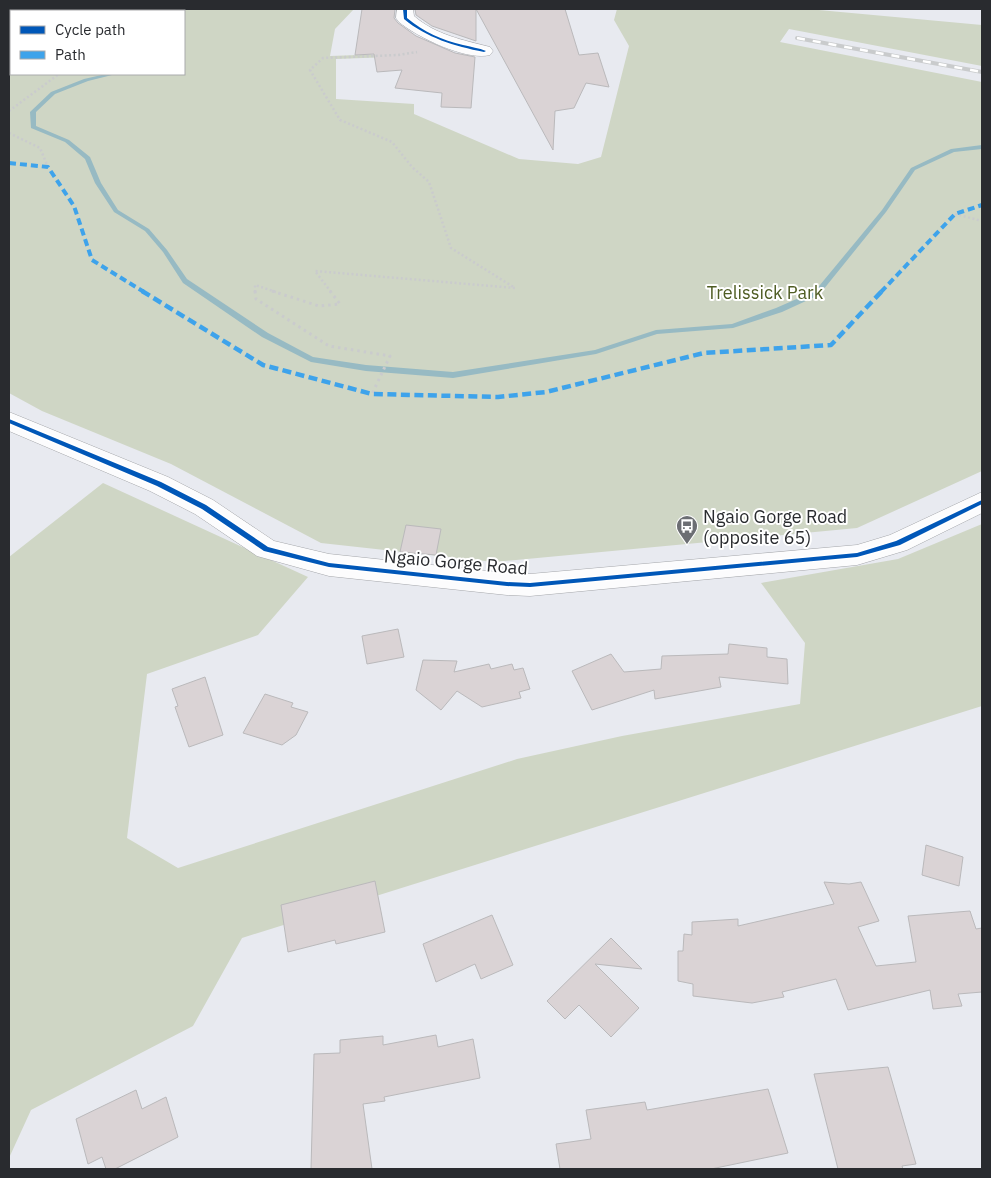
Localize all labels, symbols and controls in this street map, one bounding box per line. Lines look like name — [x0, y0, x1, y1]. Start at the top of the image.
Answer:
legend — [10, 10, 185, 75]
text: Cycle path — [55, 20, 126, 39]
text: Path — [55, 45, 86, 64]
park label: Trelissick Park — [707, 281, 824, 304]
place label: Ngaio Gorge Road (opposite 65) — [703, 505, 847, 549]
bus stop icon: Ngaio Gorge Road (opposite 65) — [675, 514, 699, 545]
street label: Ngaio Gorge Road — [383, 544, 529, 580]

